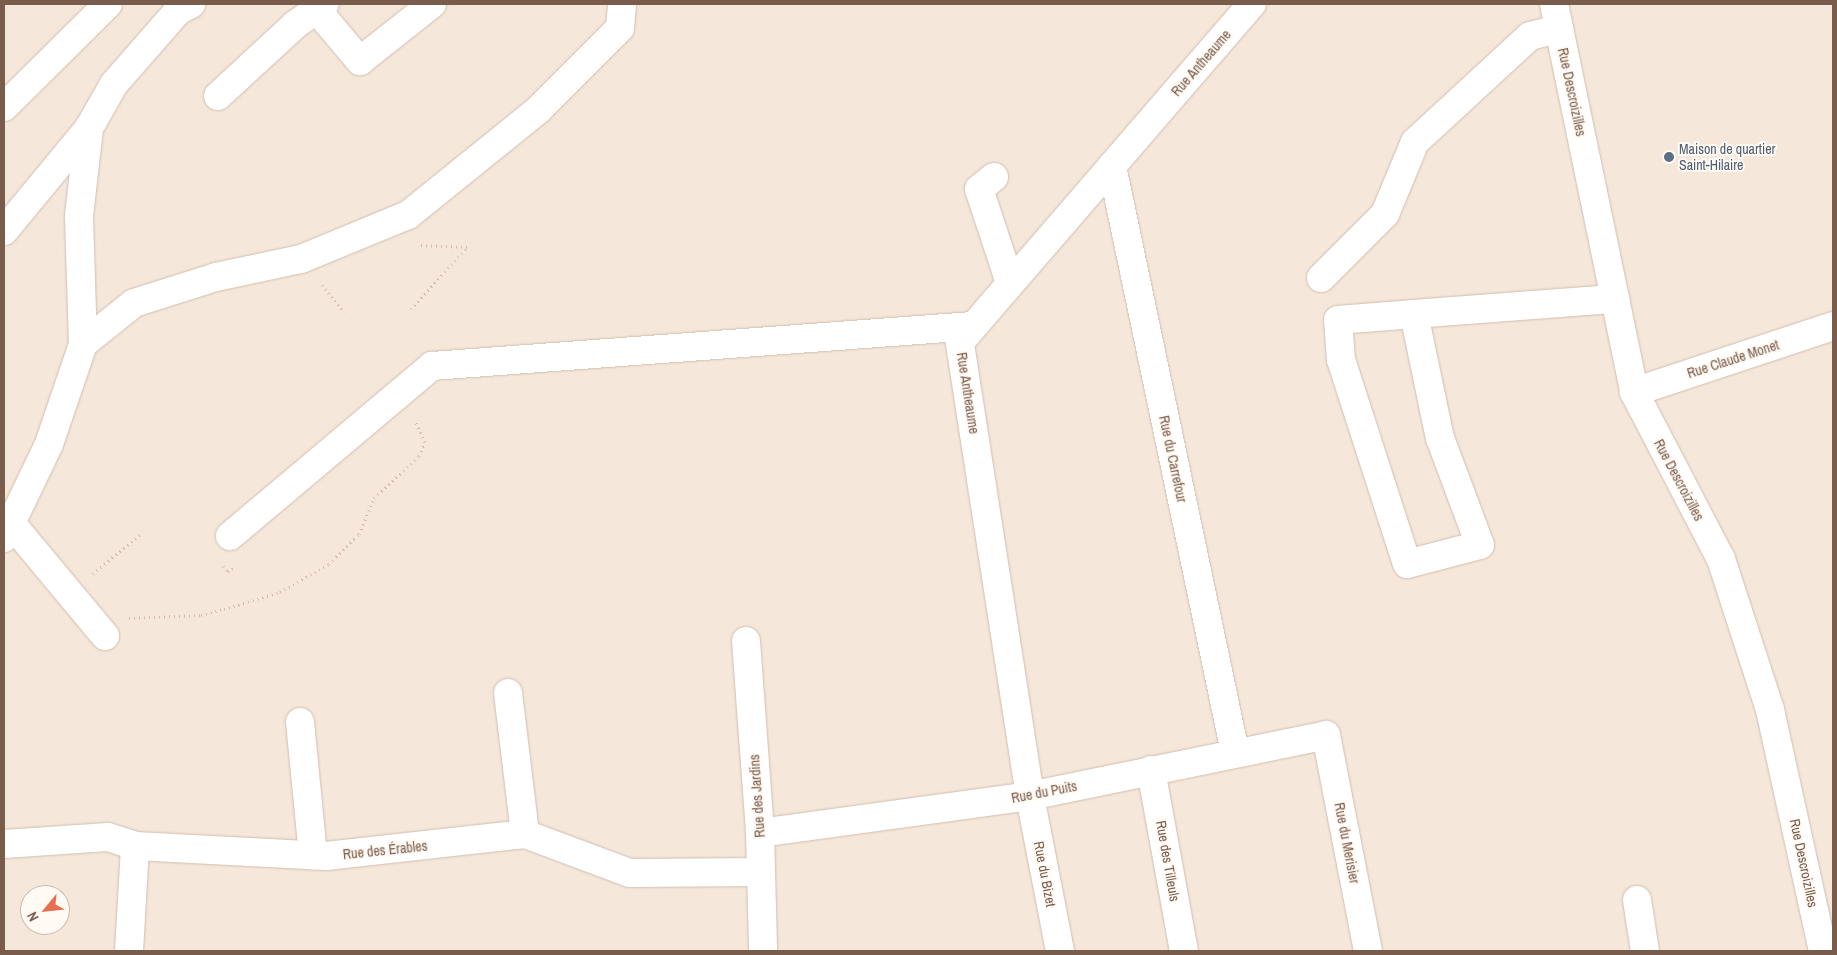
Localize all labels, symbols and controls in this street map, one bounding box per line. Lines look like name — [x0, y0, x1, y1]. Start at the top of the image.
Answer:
street label: Rue Antheaume — [1167, 26, 1235, 100]
street label: Rue Descroizilles — [1554, 46, 1590, 138]
place label: Maison de quartier Saint-Hilaire — [1679, 141, 1775, 174]
marker: Maison de quartier Saint-Hilaire — [1663, 151, 1675, 163]
street label: Rue Claude Monet — [1685, 336, 1781, 382]
street label: Rue Antheaume — [953, 351, 983, 435]
street label: Rue du Carrefour — [1156, 414, 1190, 504]
street label: Rue Descroizilles — [1650, 436, 1708, 524]
street label: Rue des Jardins — [746, 754, 768, 838]
street label: Rue du Puits — [1010, 777, 1078, 807]
street label: Rue du Merisier — [1331, 801, 1363, 885]
street label: Rue Descroizilles — [1786, 817, 1822, 909]
street label: Rue des Tilleuls — [1153, 819, 1183, 903]
street label: Rue des Érables — [342, 837, 428, 863]
street label: Rue du Bizet — [1030, 840, 1060, 908]
north arrow — [20, 885, 70, 935]
text: N — [23, 909, 43, 924]

